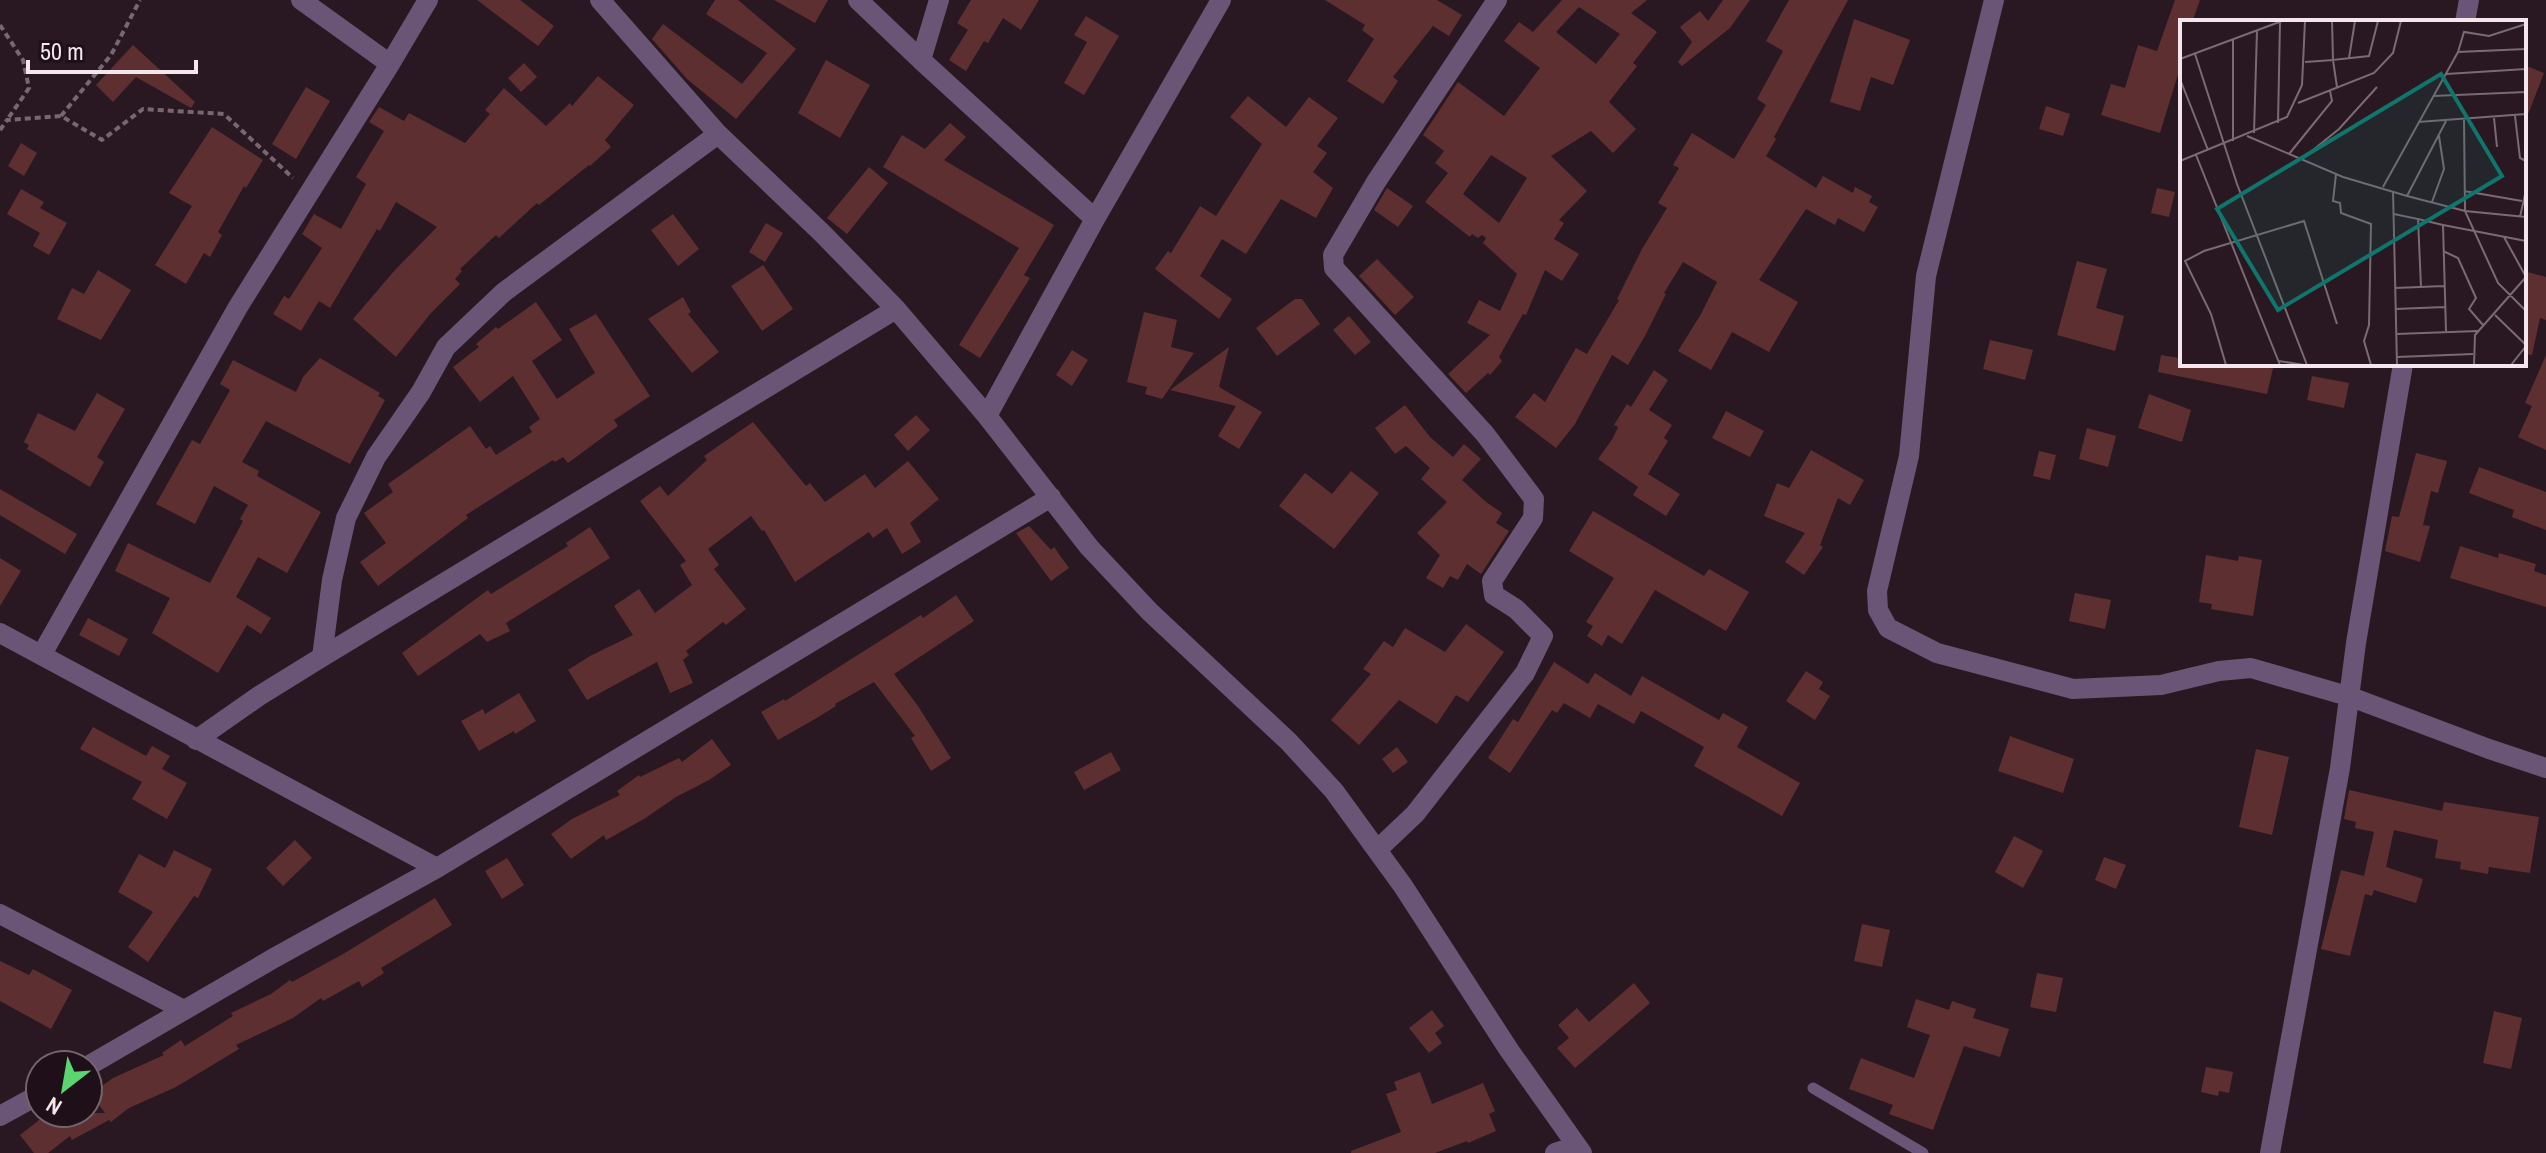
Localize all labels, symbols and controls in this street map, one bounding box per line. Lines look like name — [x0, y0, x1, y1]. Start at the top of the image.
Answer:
inset map — [2180, 20, 2526, 366]
scale bar — [28, 24, 196, 74]
text: 50 m — [40, 35, 84, 67]
north arrow — [24, 1049, 104, 1129]
text: N — [40, 1090, 67, 1122]

